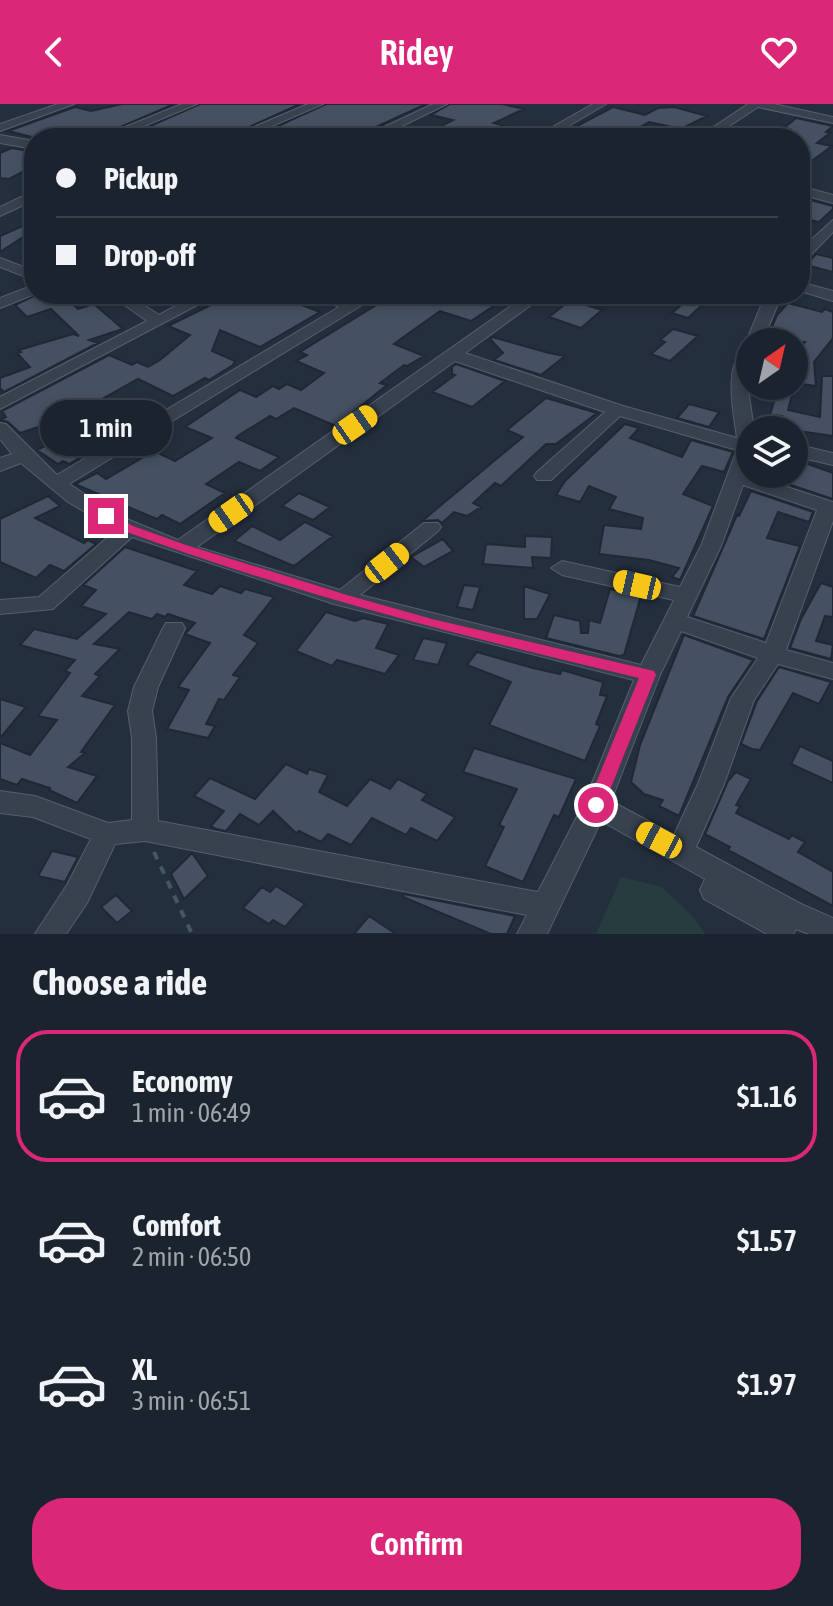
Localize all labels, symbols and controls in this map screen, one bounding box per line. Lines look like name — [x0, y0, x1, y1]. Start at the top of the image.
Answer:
icon: back — [32, 30, 76, 74]
icon: heart — [757, 30, 801, 74]
text: Ridey — [379, 31, 454, 73]
text: Pickup — [104, 161, 178, 195]
text: Drop-off — [104, 238, 196, 272]
north arrow — [736, 328, 808, 400]
map controls — [736, 328, 808, 488]
callout: 1 min — [40, 400, 172, 456]
car — [328, 401, 382, 449]
text: 1 min — [79, 413, 133, 443]
button: layers — [736, 416, 808, 488]
car — [204, 489, 258, 537]
route end — [88, 498, 124, 534]
car — [361, 539, 413, 587]
car — [611, 568, 663, 602]
route start — [578, 787, 614, 823]
car — [632, 818, 686, 862]
text: Choose a ride — [32, 961, 207, 1003]
icon: car — [36, 1060, 108, 1132]
text: Economy — [132, 1064, 233, 1098]
text: $1.16 — [737, 1079, 797, 1113]
text: 1 min · 06:49 — [132, 1098, 251, 1128]
icon: car — [36, 1204, 108, 1276]
text: Comfort — [132, 1208, 221, 1242]
text: $1.57 — [737, 1223, 797, 1257]
text: 2 min · 06:50 — [132, 1242, 251, 1272]
icon: car — [36, 1348, 108, 1420]
text: XL — [132, 1352, 157, 1386]
text: $1.97 — [737, 1367, 797, 1401]
text: 3 min · 06:51 — [132, 1386, 251, 1416]
button: Confirm — [32, 1498, 801, 1590]

